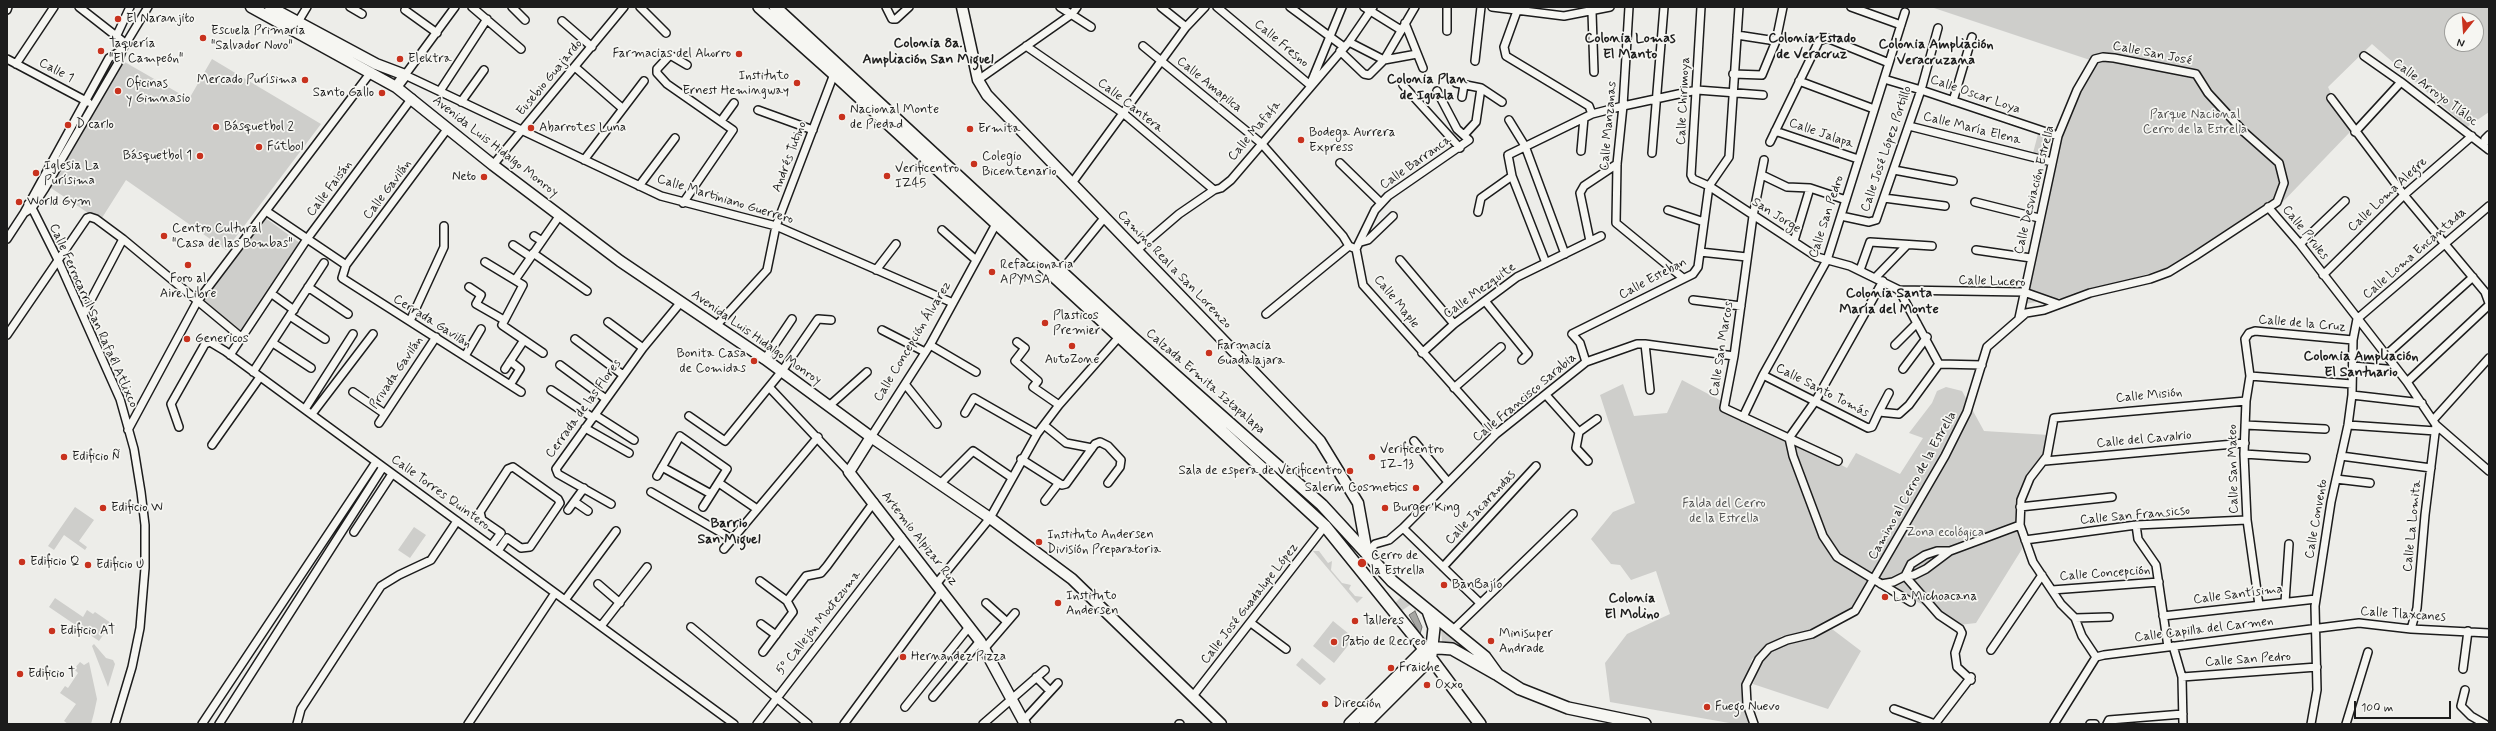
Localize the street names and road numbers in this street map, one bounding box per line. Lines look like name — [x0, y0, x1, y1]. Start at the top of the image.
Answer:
street label: Calle Fresno — [1250, 17, 1312, 71]
street label: Eusebio Guajardo — [514, 37, 586, 119]
street label: Calle San José — [2111, 39, 2193, 69]
street label: Calle Amapilca — [1173, 54, 1245, 116]
street label: Calle 1 — [36, 55, 76, 87]
street label: Calle Arroyo Tláloc — [2389, 56, 2481, 130]
street label: Calle Chirimoya — [1674, 57, 1694, 145]
street label: Calle Oscar Loya — [1928, 72, 2022, 118]
street label: Calle Cantera — [1094, 75, 1166, 137]
street label: Calle Manzanas — [1597, 81, 1621, 171]
street label: Calle José López Portillo — [1858, 84, 1916, 214]
street label: Avenida Luis Hidalgo Monroy — [429, 93, 561, 201]
street label: Calle Mafafa — [1225, 97, 1285, 165]
street label: Calle María Elena — [1921, 109, 2023, 149]
street label: Calle Jalapa — [1786, 116, 1856, 152]
street label: Andrés Tutino — [769, 119, 811, 195]
street label: Calle Desviación Estrella — [2011, 124, 2059, 256]
street label: Calle Barranca — [1377, 133, 1455, 193]
street label: Calle Loma Alegre — [2345, 154, 2431, 236]
street label: Calle Gavilán — [360, 157, 416, 223]
street label: Calle Faisán — [304, 158, 356, 220]
street label: Calle Martiniano Guerrero — [655, 172, 795, 228]
street label: Calle San Pedro — [1806, 174, 1848, 260]
street label: San Jorge — [1749, 195, 1803, 237]
street label: Calle Pirules — [2278, 203, 2332, 263]
street label: Calle Loma Encantada — [2360, 205, 2470, 303]
street label: Camino Real a San Lorenzo — [1113, 208, 1235, 332]
street label: Calle Ferrocarril San Rafaél Atlixco — [45, 222, 141, 410]
street label: Calle Esteban — [1616, 255, 1690, 303]
street label: Calle Mezquite — [1441, 260, 1519, 322]
street label: Calle Maple — [1370, 272, 1422, 332]
street label: Calle Lucero — [1958, 273, 2026, 291]
street label: Calle Concepción Álvarez — [871, 279, 955, 405]
street label: Avenida Luis Hidalgo Monroy — [688, 287, 824, 389]
street label: Cerrada Gavilán — [390, 292, 474, 352]
street label: Calle San Marcos — [1707, 300, 1737, 398]
street label: Calle de la Cruz — [2258, 312, 2346, 336]
street label: Calzada Ermita Iztapalapa — [1142, 326, 1268, 438]
street label: Privada Gavilán — [367, 334, 427, 412]
street label: Calle Francisco Sarabia — [1470, 350, 1580, 446]
street label: Cerrada de las Flores — [543, 356, 625, 462]
street label: Calle Santo Tomás — [1773, 361, 1871, 421]
street label: Calle Misión — [2115, 385, 2183, 407]
street label: Camino al Cerro de la Estrella — [1866, 409, 1960, 563]
street label: Calle San Mateo — [2225, 424, 2243, 514]
street label: Calle del Cavalrio — [2096, 428, 2192, 452]
street label: Calle Torres Quintero — [388, 452, 492, 534]
street label: Calle Jacarandas — [1442, 467, 1520, 549]
street label: Calle Convento — [2302, 478, 2332, 560]
street label: Calle La Lomita — [2400, 479, 2426, 573]
street label: Artemio Alpizar Ruz — [877, 489, 961, 589]
street label: Calle San Fransicso — [2079, 503, 2191, 529]
street label: Calle José Guadalupe López — [1198, 540, 1302, 668]
street label: Calle Concepción — [2059, 563, 2151, 585]
street label: 5º Callejón Moctezuma — [773, 568, 865, 678]
street label: Calle Santísima — [2192, 582, 2284, 608]
street label: Calle Tlaxcanes — [2360, 604, 2446, 626]
street label: Calle Capilla del Carmen — [2134, 614, 2274, 646]
street label: Calle San Pedro — [2205, 649, 2291, 671]

